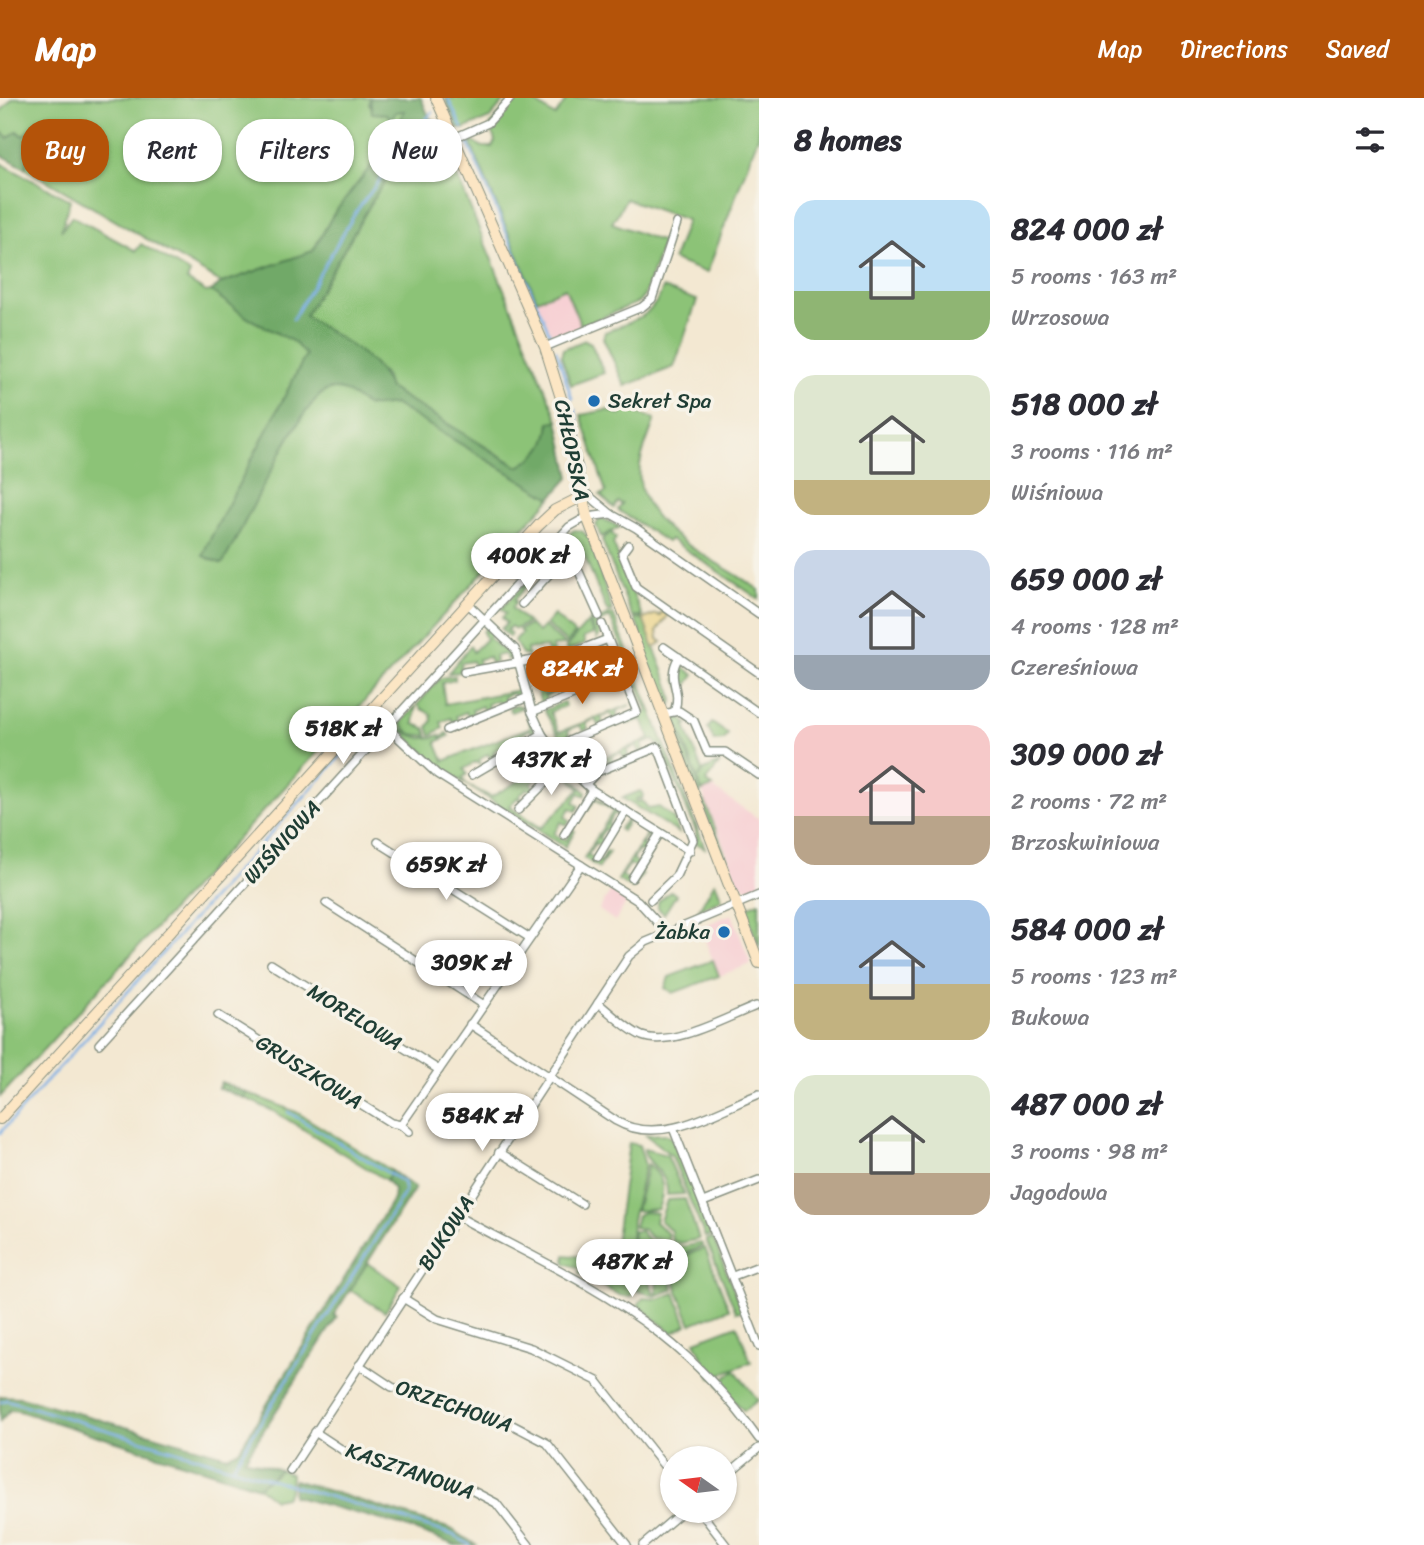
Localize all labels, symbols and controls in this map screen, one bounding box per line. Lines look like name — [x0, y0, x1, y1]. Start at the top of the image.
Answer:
text: Map — [35, 20, 96, 78]
text: Map — [1098, 28, 1142, 70]
text: Directions — [1180, 28, 1288, 70]
text: Saved — [1326, 28, 1389, 70]
text: 8 homes — [794, 113, 902, 167]
chip: Buy — [21, 119, 109, 182]
chip: Rent — [123, 119, 222, 182]
chip: Filters — [236, 119, 354, 182]
chip: New — [368, 119, 462, 182]
icon: filters — [1351, 121, 1389, 159]
text: 824 000 zł — [1011, 202, 1162, 256]
icon: home — [850, 228, 934, 312]
text: 5 rooms · 163 m² — [1011, 256, 1177, 297]
text: Wrzosowa — [1011, 297, 1109, 338]
text: 518 000 zł — [1011, 377, 1157, 431]
place label: Sekret Spa — [608, 382, 712, 420]
marker: Sekret Spa — [586, 393, 602, 409]
street label: CHŁOPSKA — [543, 396, 601, 504]
icon: home — [850, 403, 934, 487]
text: 3 rooms · 116 m² — [1011, 431, 1173, 472]
text: Wiśniowa — [1011, 472, 1103, 513]
pin: 400K zł — [463, 533, 593, 593]
text: 400K zł — [487, 535, 569, 576]
text: 659 000 zł — [1011, 552, 1161, 606]
icon: home — [850, 578, 934, 662]
text: 4 rooms · 128 m² — [1011, 606, 1179, 647]
pin: 824K zł — [517, 646, 647, 706]
text: Czereśniowa — [1011, 647, 1138, 688]
text: 824K zł — [542, 648, 622, 689]
pin: 518K zł — [278, 706, 408, 766]
text: 518K zł — [305, 708, 381, 749]
text: 309 000 zł — [1011, 727, 1161, 781]
pin: 437K zł — [486, 738, 616, 797]
text: 437K zł — [512, 739, 590, 780]
icon: home — [850, 753, 934, 837]
text: 2 rooms · 72 m² — [1011, 781, 1167, 822]
street label: WIŚNIOWA — [233, 791, 331, 893]
text: Brzoskwiniowa — [1011, 822, 1159, 863]
pin: 659K zł — [381, 842, 511, 902]
text: 659K zł — [406, 844, 486, 885]
text: 584 000 zł — [1011, 902, 1163, 956]
place label: Żabka — [655, 913, 710, 951]
marker: Żabka — [716, 924, 732, 940]
icon: home — [850, 928, 934, 1012]
pin: 309K zł — [406, 940, 536, 1000]
text: 309K zł — [431, 942, 511, 983]
text: 5 rooms · 123 m² — [1011, 956, 1178, 997]
street label: MORELOWA — [300, 973, 410, 1061]
text: Bukowa — [1011, 997, 1089, 1038]
street label: GRUSZKOWA — [248, 1024, 370, 1120]
text: 487 000 zł — [1011, 1077, 1162, 1131]
pin: 584K zł — [417, 1094, 547, 1153]
text: 584K zł — [442, 1095, 522, 1136]
icon: home — [850, 1103, 934, 1187]
text: 3 rooms · 98 m² — [1011, 1131, 1168, 1172]
text: Jagodowa — [1011, 1172, 1108, 1213]
street label: BUKOWA — [407, 1187, 485, 1279]
pin: 487K zł — [567, 1240, 697, 1299]
text: 487K zł — [592, 1241, 672, 1282]
street label: ORZECHOWA — [390, 1368, 518, 1444]
street label: KASZTANOWA — [341, 1431, 479, 1511]
north arrow — [660, 1446, 737, 1522]
map controls — [660, 1446, 737, 1523]

